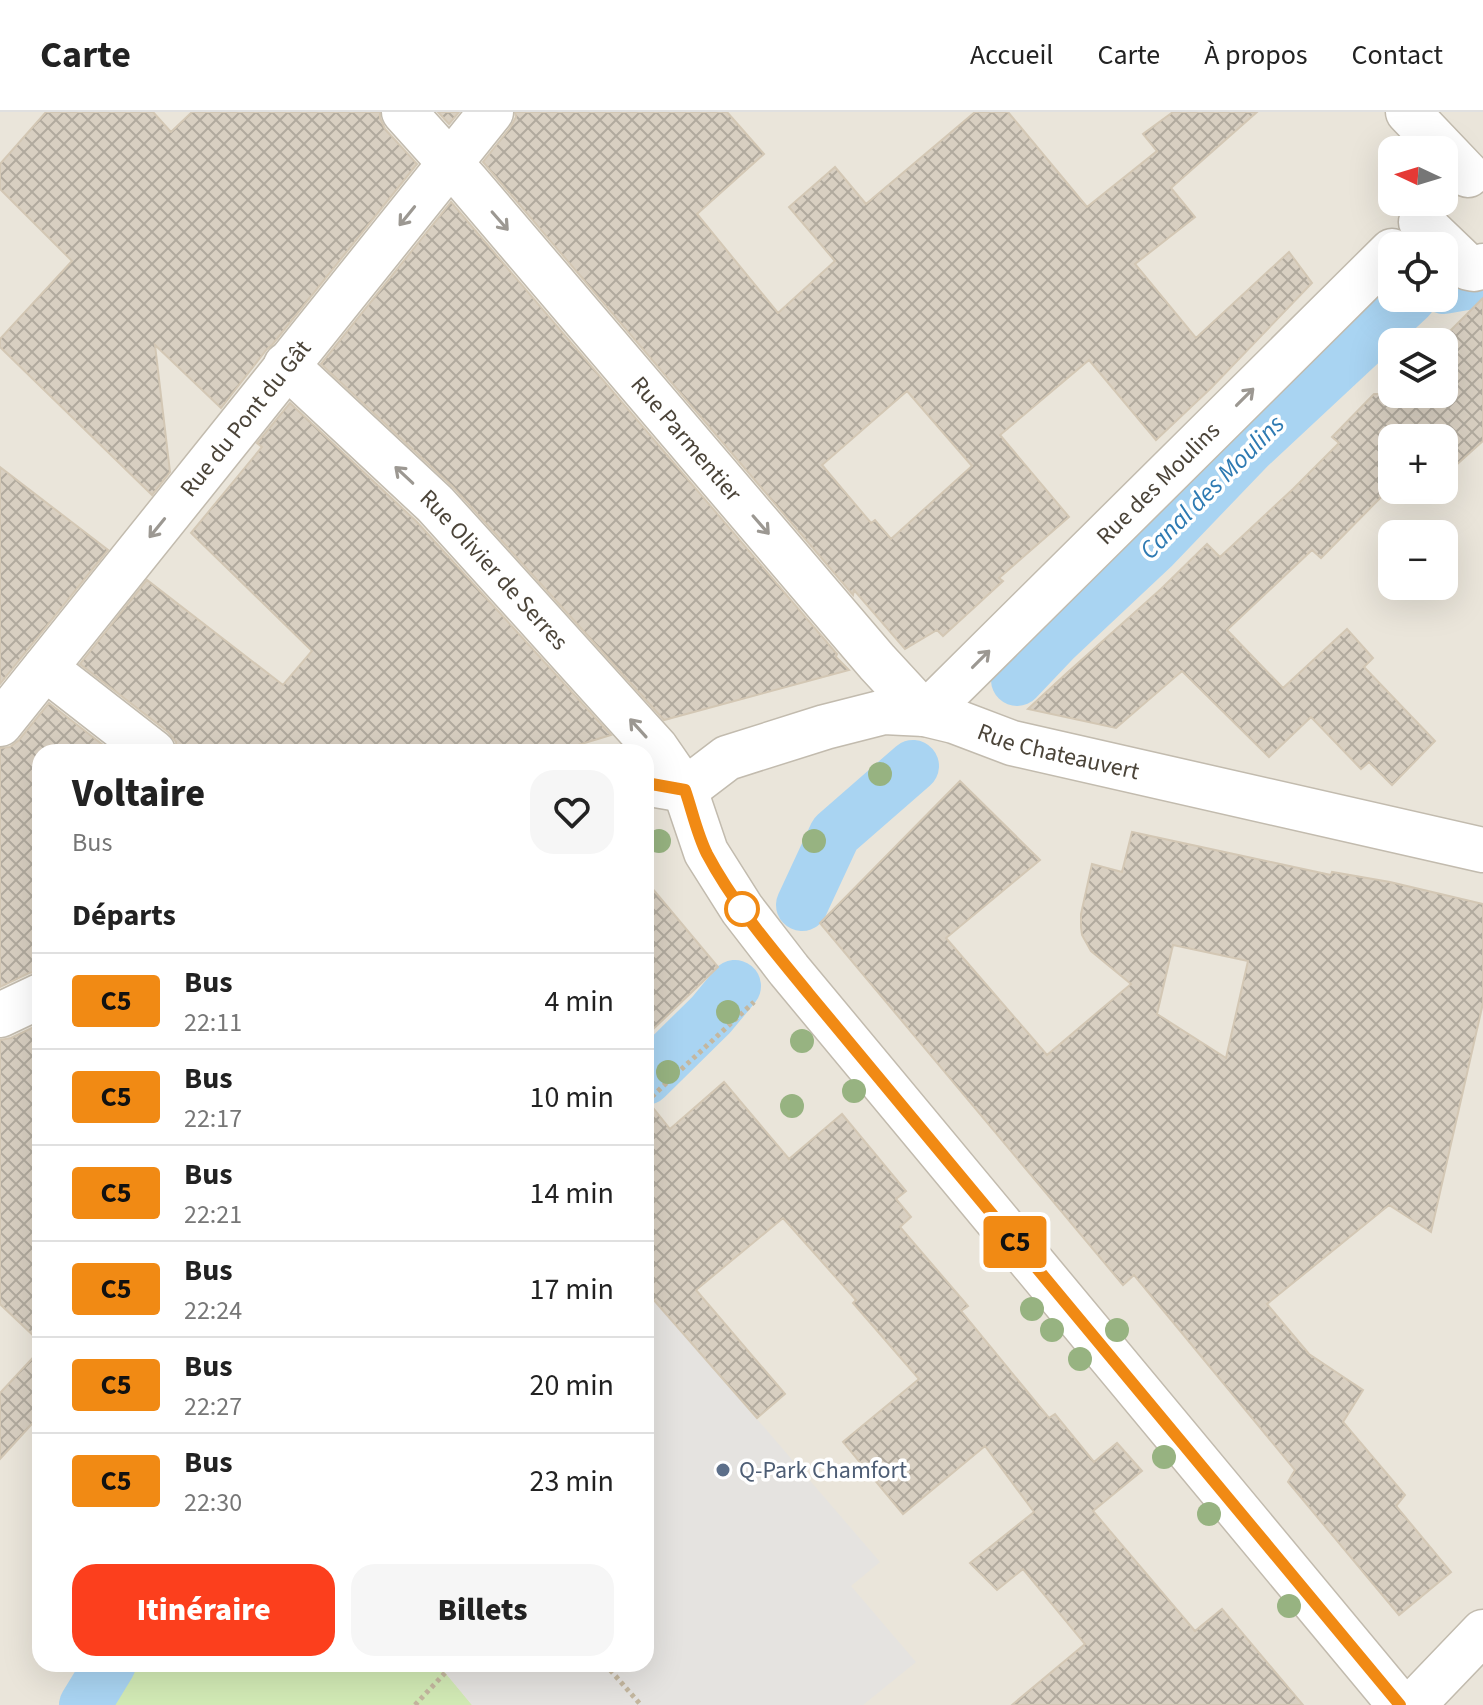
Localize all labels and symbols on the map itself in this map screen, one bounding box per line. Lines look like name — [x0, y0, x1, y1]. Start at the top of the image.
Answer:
north arrow — [1378, 136, 1458, 216]
one-way arrow — [398, 205, 415, 226]
one-way arrow — [491, 210, 509, 231]
street label: Rue du Pont du Gât — [171, 332, 319, 504]
street label: Rue Parmentier — [623, 368, 751, 510]
one-way arrow — [1235, 388, 1254, 407]
water label: Canal des Moulins — [1131, 406, 1293, 568]
street label: Rue des Moulins — [1088, 414, 1228, 553]
one-way arrow — [395, 466, 414, 485]
street label: Rue Olivier de Serres — [412, 481, 577, 658]
one-way arrow — [752, 514, 770, 534]
one-way arrow — [148, 517, 165, 538]
one-way arrow — [971, 650, 990, 669]
street label: Rue Chateauvert — [972, 714, 1143, 789]
one-way arrow — [629, 718, 647, 738]
unlabelled marker — [725, 892, 759, 926]
line badge: C5 — [979, 1216, 1051, 1268]
place label: Q-Park Chamfort — [739, 1453, 907, 1488]
marker: Q-Park Chamfort — [714, 1461, 732, 1479]

